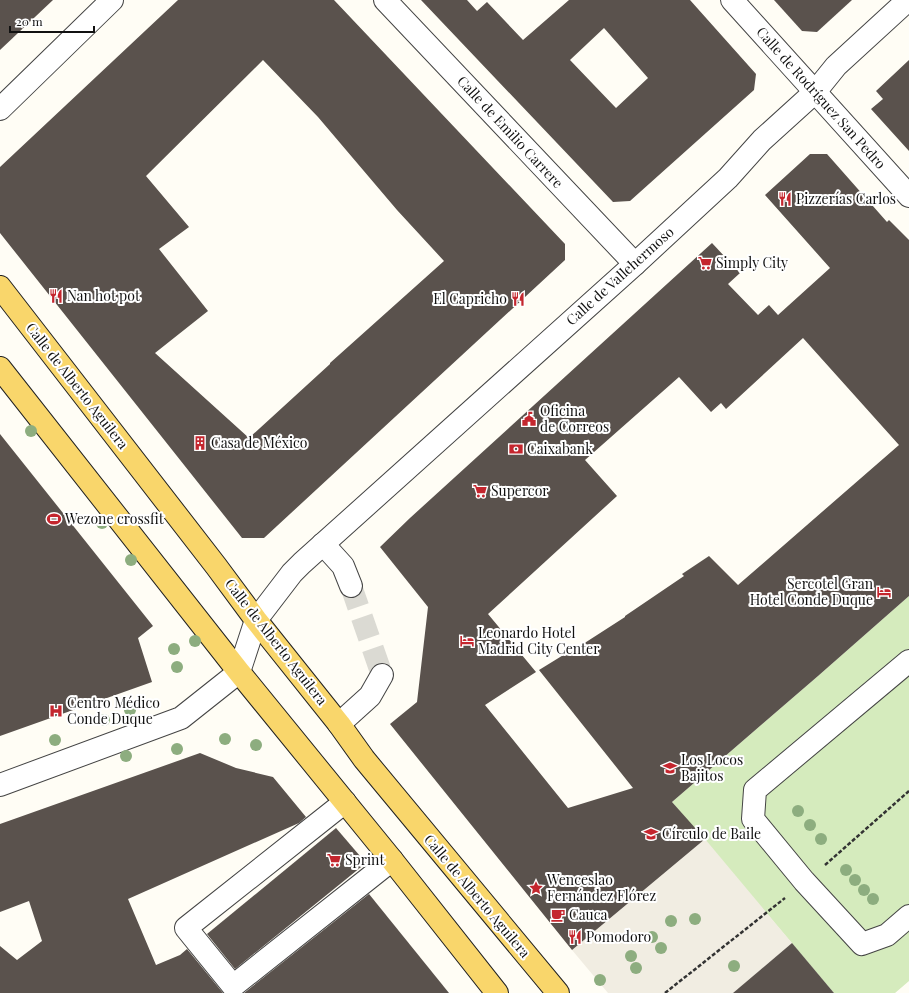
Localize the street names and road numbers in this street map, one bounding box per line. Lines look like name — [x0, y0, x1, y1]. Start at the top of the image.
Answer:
street label: Calle de Rodríguez San Pedro — [752, 23, 891, 173]
street label: Calle de Emilio Carrere — [453, 71, 567, 192]
street label: Calle de Vallehermoso — [562, 222, 678, 329]
street label: Calle de Alberto Aguilera — [22, 319, 133, 453]
street label: Calle de Alberto Aguilera — [221, 575, 332, 709]
street label: Calle de Alberto Aguilera — [420, 830, 535, 961]

